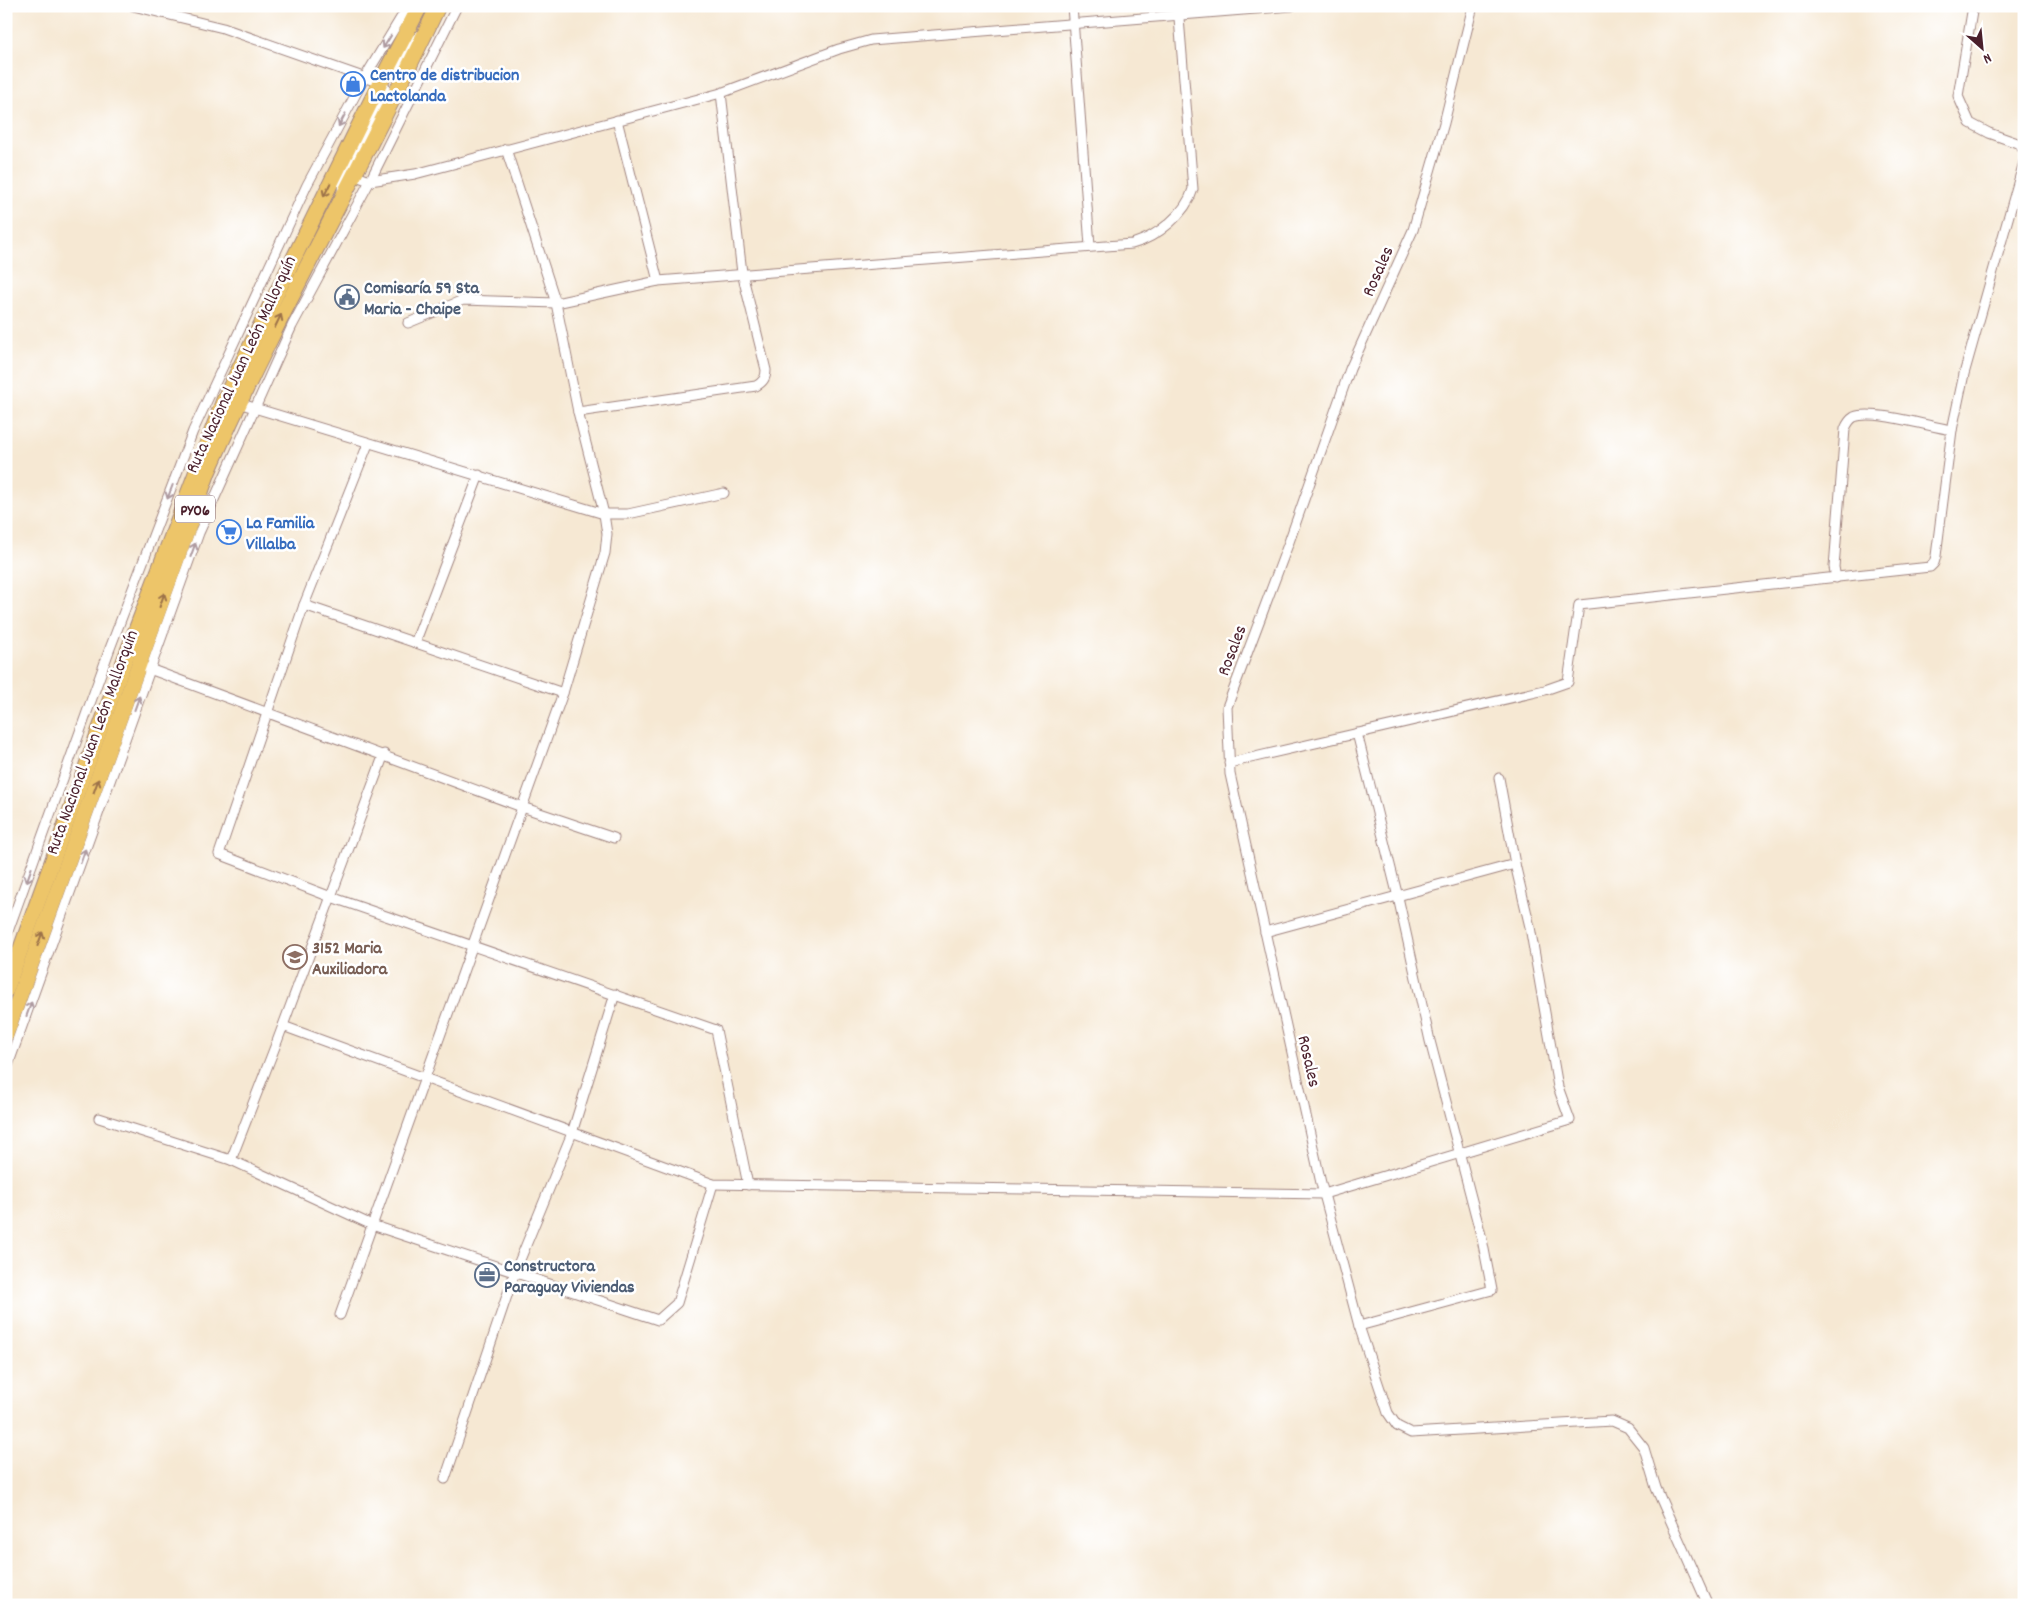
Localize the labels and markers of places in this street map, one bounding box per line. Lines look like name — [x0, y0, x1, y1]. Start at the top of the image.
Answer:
place label: Centro de distribucion Lactolanda — [370, 64, 519, 110]
shop icon: Centro de distribucion Lactolanda — [340, 71, 366, 97]
place label: Comisaría 59 Sta Maria - Chaipe — [364, 277, 479, 323]
public building icon: Comisaría 59 Sta Maria - Chaipe — [334, 284, 360, 310]
place label: La Familia Villalba — [246, 512, 315, 558]
supermarket icon: La Familia Villalba — [216, 519, 242, 545]
place label: 3152 Maria Auxiliadora — [312, 937, 388, 983]
school or university icon: 3152 Maria Auxiliadora — [282, 944, 308, 970]
place label: Constructora Paraguay Viviendas — [504, 1255, 635, 1301]
office icon: Constructora Paraguay Viviendas — [474, 1262, 500, 1288]

